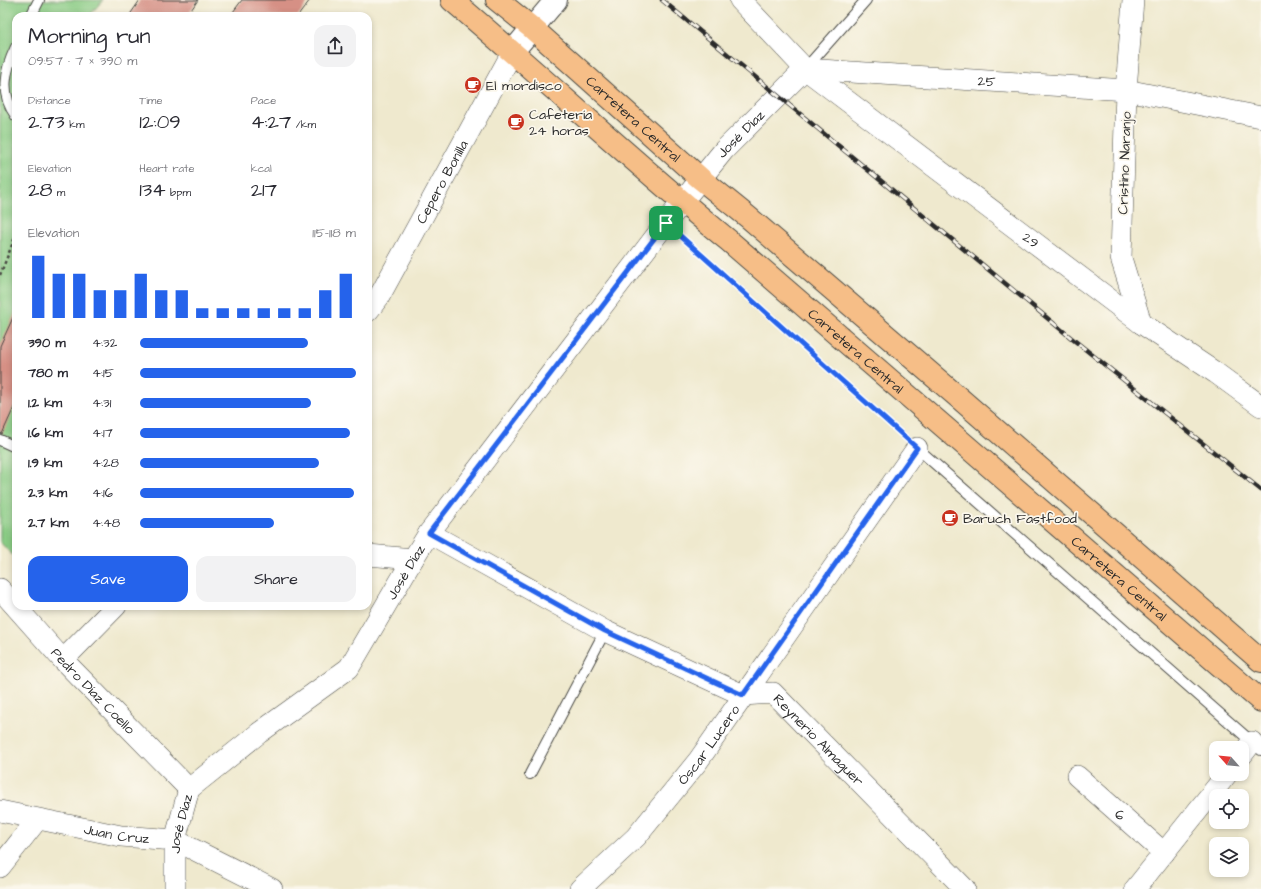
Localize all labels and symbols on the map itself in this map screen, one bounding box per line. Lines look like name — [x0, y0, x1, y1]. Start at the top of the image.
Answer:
street label: 25 — [977, 71, 996, 92]
street label: Carretera Central — [581, 72, 685, 167]
cafe icon: El mordisco — [463, 75, 483, 95]
place label: El mordisco — [486, 76, 562, 96]
place label: Cafetería 24 horas — [529, 105, 592, 141]
street label: José Diaz — [712, 106, 770, 163]
street label: Cristino Naranjo — [1113, 111, 1137, 215]
cafe icon: Cafetería 24 horas — [506, 112, 526, 132]
street label: Cepero Bonilla — [412, 137, 474, 228]
pin — [649, 206, 683, 240]
street label: 29 — [1018, 228, 1043, 253]
street label: Carretera Central — [803, 304, 908, 399]
cafe icon: Baruch Fastfood — [940, 508, 960, 528]
place label: Baruch Fastfood — [963, 509, 1077, 529]
street label: Carretera Central — [1066, 532, 1171, 626]
street label: José Díaz — [382, 541, 430, 604]
street label: Pedro Díaz Coello — [46, 644, 139, 739]
street label: Reynerio Almaguer — [768, 690, 868, 791]
street label: Óscar Lucero — [673, 701, 745, 789]
north arrow — [1209, 741, 1249, 781]
street label: José Díaz — [166, 792, 198, 853]
street label: 6 — [1110, 805, 1130, 826]
street label: Juan Cruz — [82, 820, 150, 849]

